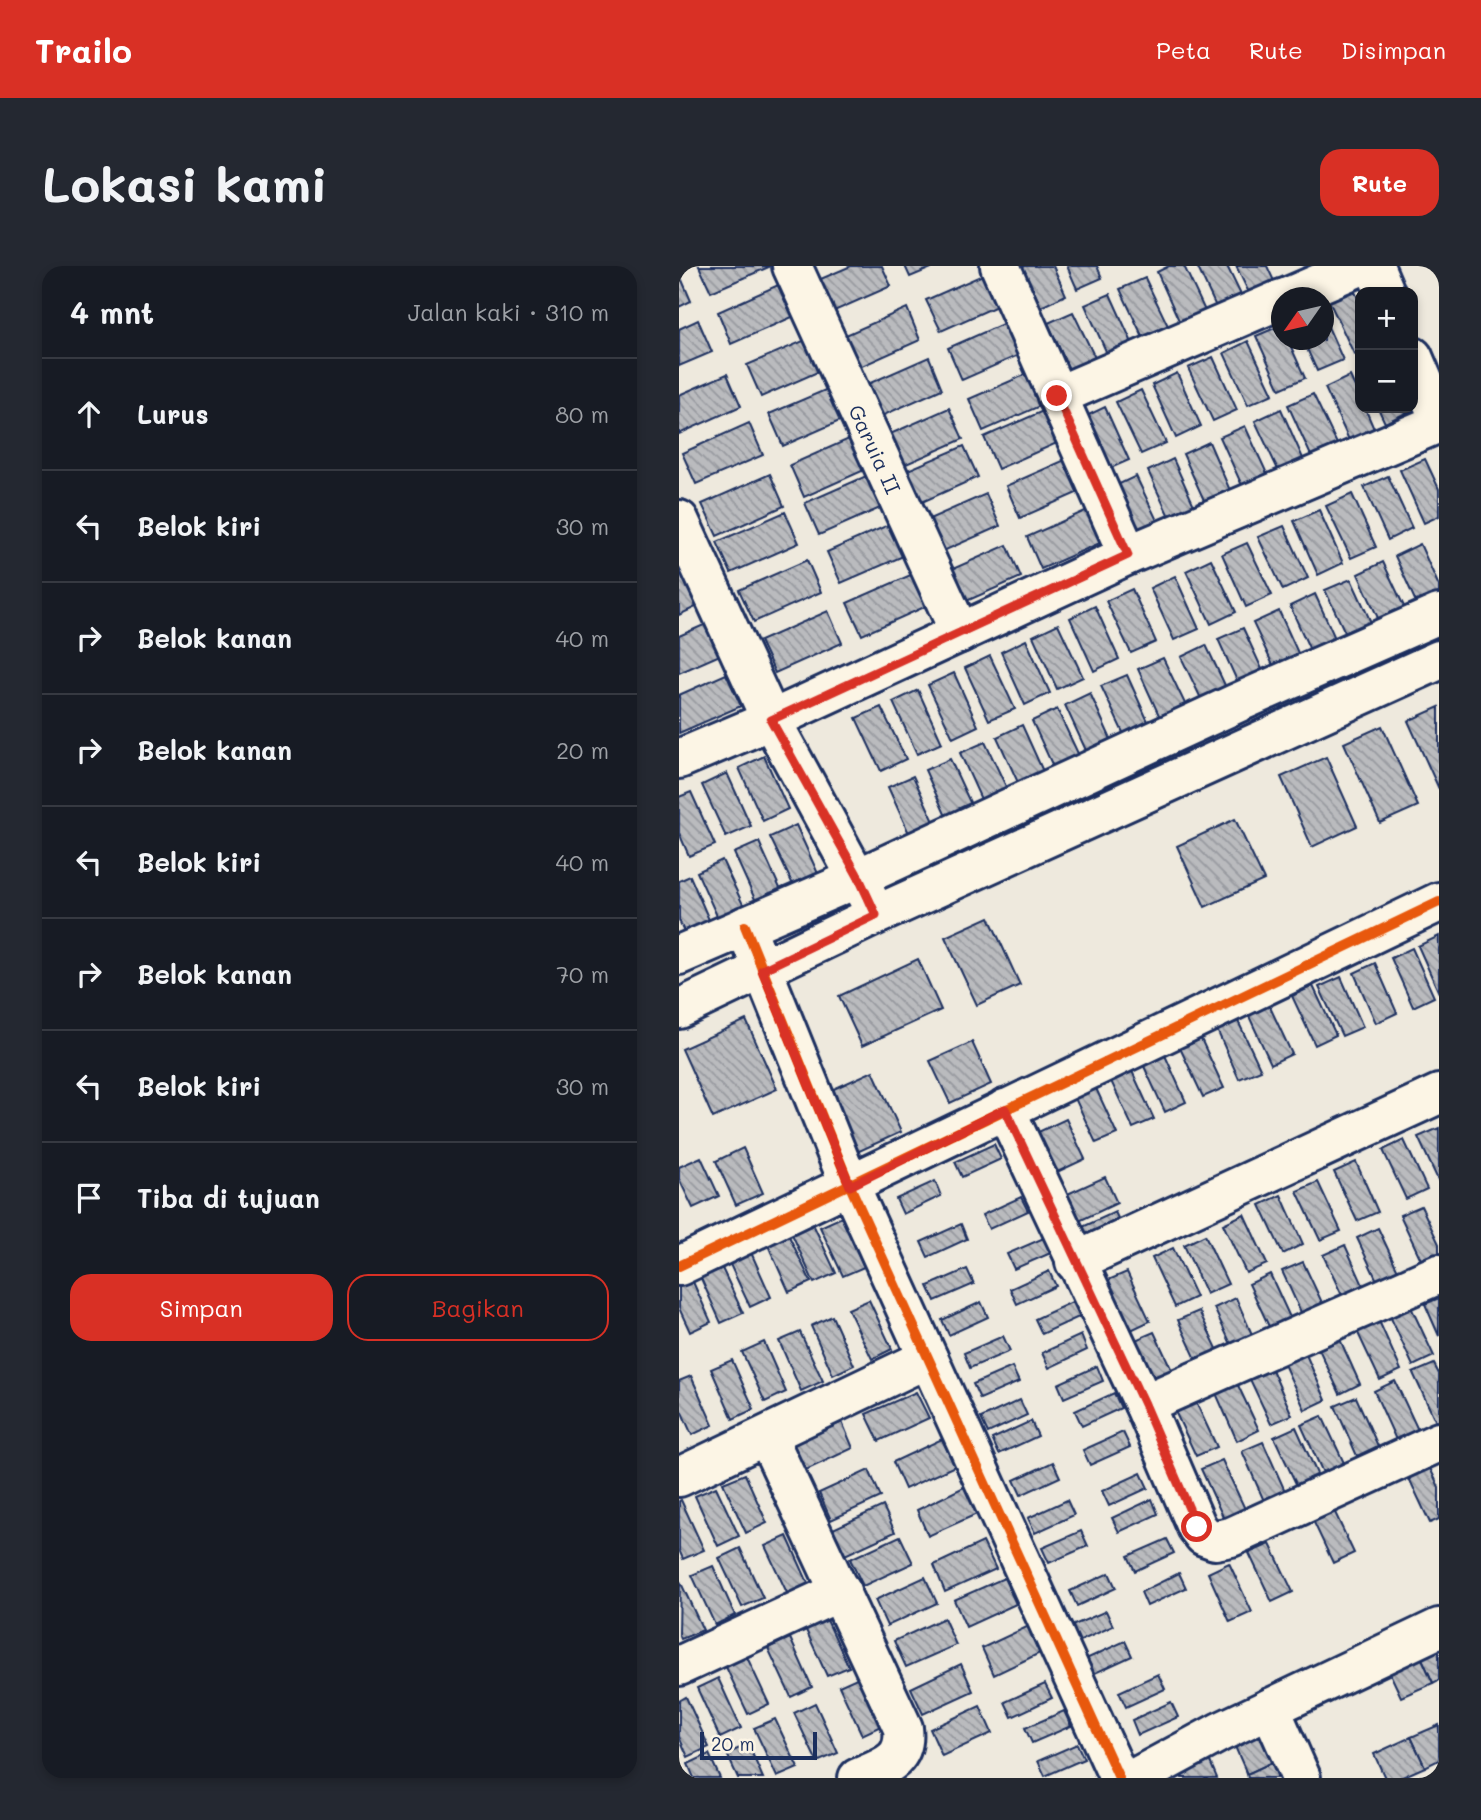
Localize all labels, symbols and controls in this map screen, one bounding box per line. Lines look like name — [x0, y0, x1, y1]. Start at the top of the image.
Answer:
text: Trailo — [35, 28, 132, 71]
text: Peta — [1156, 34, 1211, 65]
text: Rute — [1249, 34, 1303, 65]
text: Disimpan — [1341, 34, 1446, 65]
button: Rute — [1320, 149, 1439, 216]
text: Lokasi kami — [42, 151, 328, 214]
north arrow — [1271, 287, 1334, 350]
map controls — [1355, 287, 1418, 413]
button: + — [1355, 287, 1418, 350]
text: 4 mnt — [70, 292, 154, 332]
text: Jalan kaki · 310 m — [408, 297, 609, 327]
button: − — [1355, 350, 1418, 413]
route end — [1041, 380, 1072, 411]
icon: ahead — [70, 395, 108, 433]
text: Lurus — [137, 397, 209, 431]
text: 80 m — [555, 399, 609, 429]
street label: Garuia II — [844, 400, 908, 498]
icon: left — [70, 507, 108, 545]
text: Belok kiri — [137, 509, 261, 543]
text: 30 m — [556, 511, 609, 541]
icon: right — [70, 619, 108, 657]
text: Belok kanan — [137, 621, 292, 655]
text: 40 m — [556, 623, 609, 653]
icon: right — [70, 731, 108, 769]
text: Belok kanan — [137, 733, 292, 767]
text: 20 m — [556, 735, 609, 765]
icon: left — [70, 843, 108, 881]
text: Belok kiri — [137, 845, 261, 879]
text: 40 m — [556, 847, 609, 877]
icon: right — [70, 955, 108, 993]
text: Belok kanan — [137, 957, 292, 991]
text: 70 m — [556, 959, 609, 989]
icon: left — [70, 1067, 108, 1105]
text: Belok kiri — [137, 1069, 261, 1103]
text: 30 m — [556, 1071, 609, 1101]
icon: arrive — [70, 1179, 108, 1217]
text: Tiba di tujuan — [137, 1181, 320, 1215]
button: Simpan — [70, 1274, 333, 1341]
button: Bagikan — [347, 1274, 609, 1341]
route start — [1181, 1511, 1212, 1542]
scale bar — [700, 1729, 817, 1761]
text: 20 m — [711, 1731, 755, 1756]

